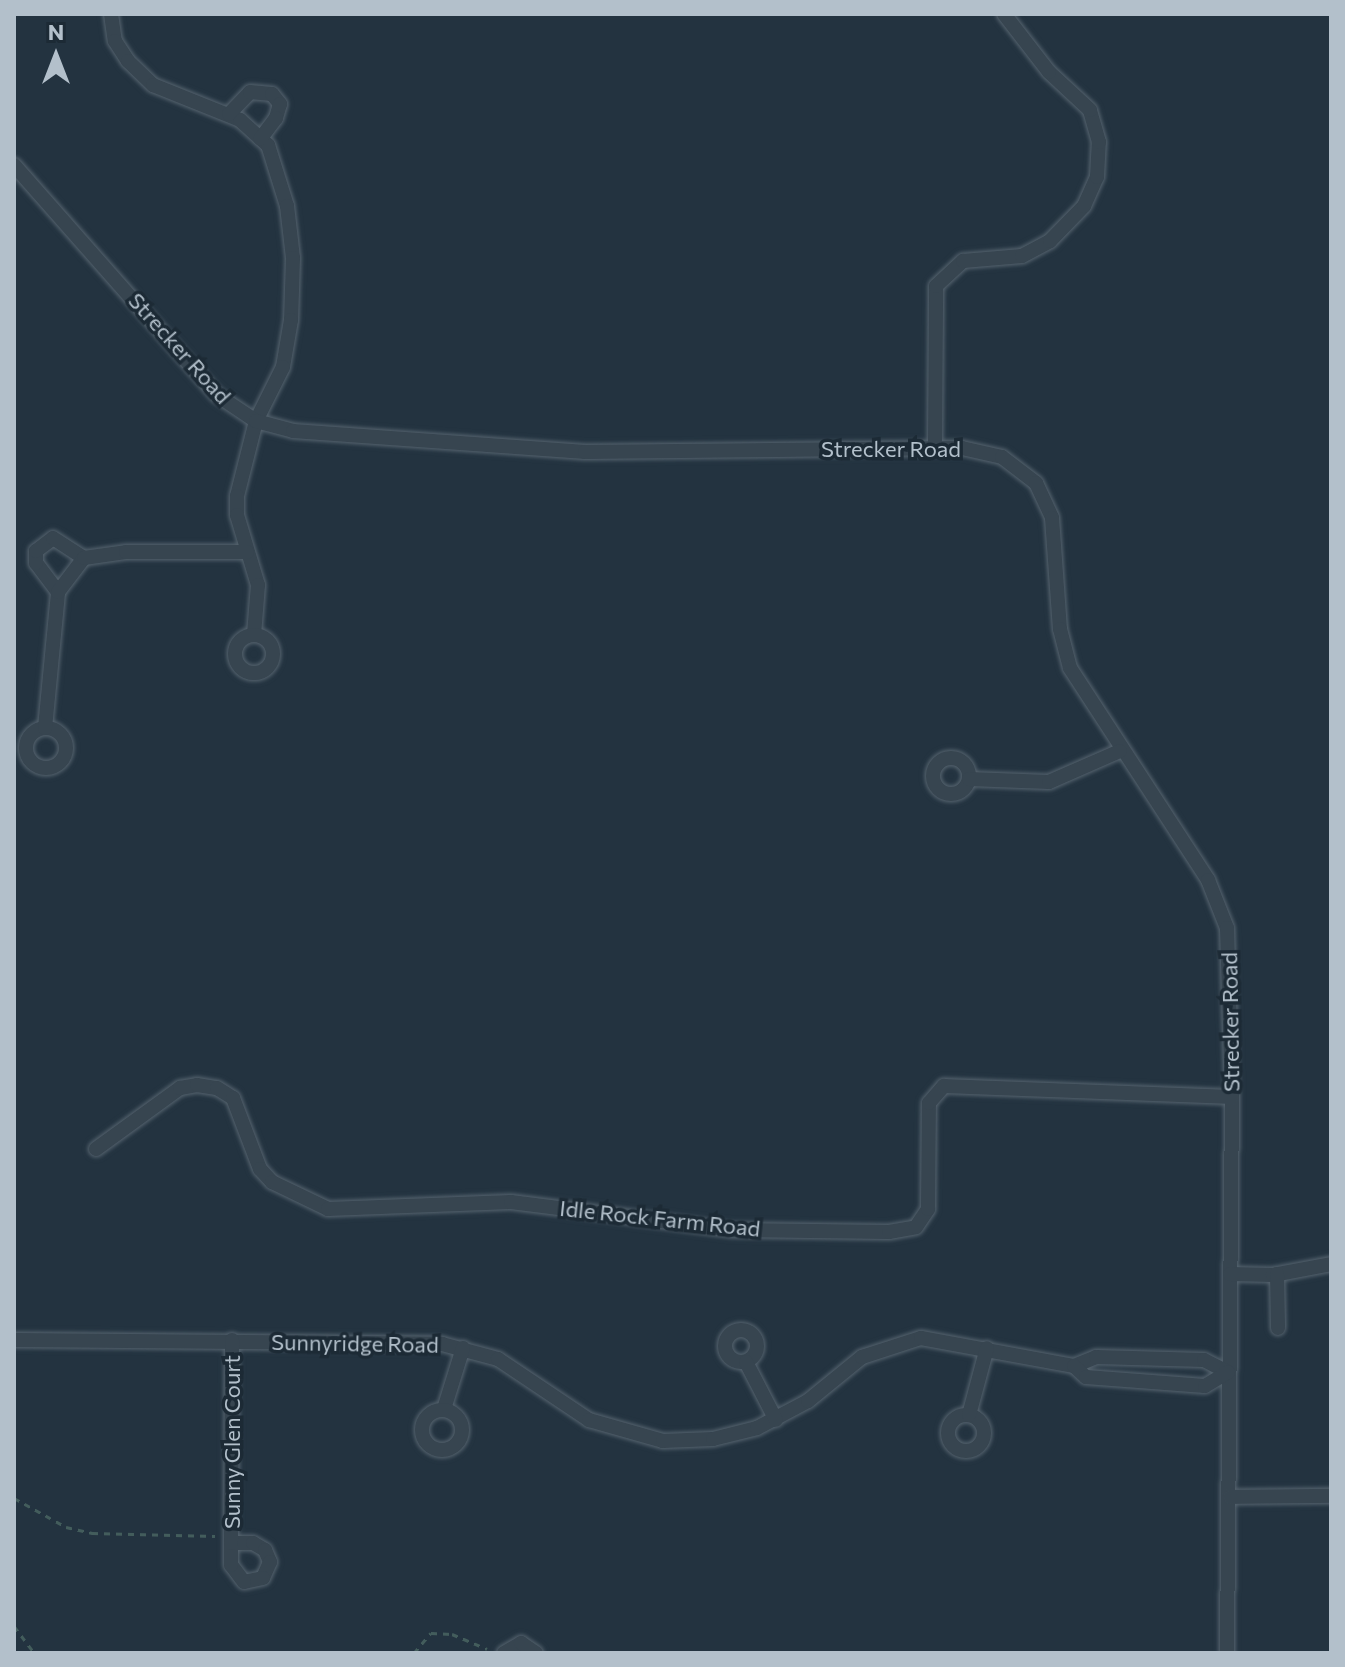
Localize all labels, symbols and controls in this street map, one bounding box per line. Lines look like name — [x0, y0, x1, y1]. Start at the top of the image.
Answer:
north arrow — [16, 16, 96, 96]
text: N — [48, 18, 64, 45]
street label: Strecker Road — [123, 287, 237, 409]
street label: Strecker Road — [821, 436, 961, 462]
street label: Strecker Road — [1216, 952, 1244, 1092]
street label: Idle Rock Farm Road — [558, 1194, 762, 1242]
street label: Sunnyridge Road — [271, 1328, 439, 1358]
street label: Sunny Glen Court — [219, 1355, 245, 1529]

